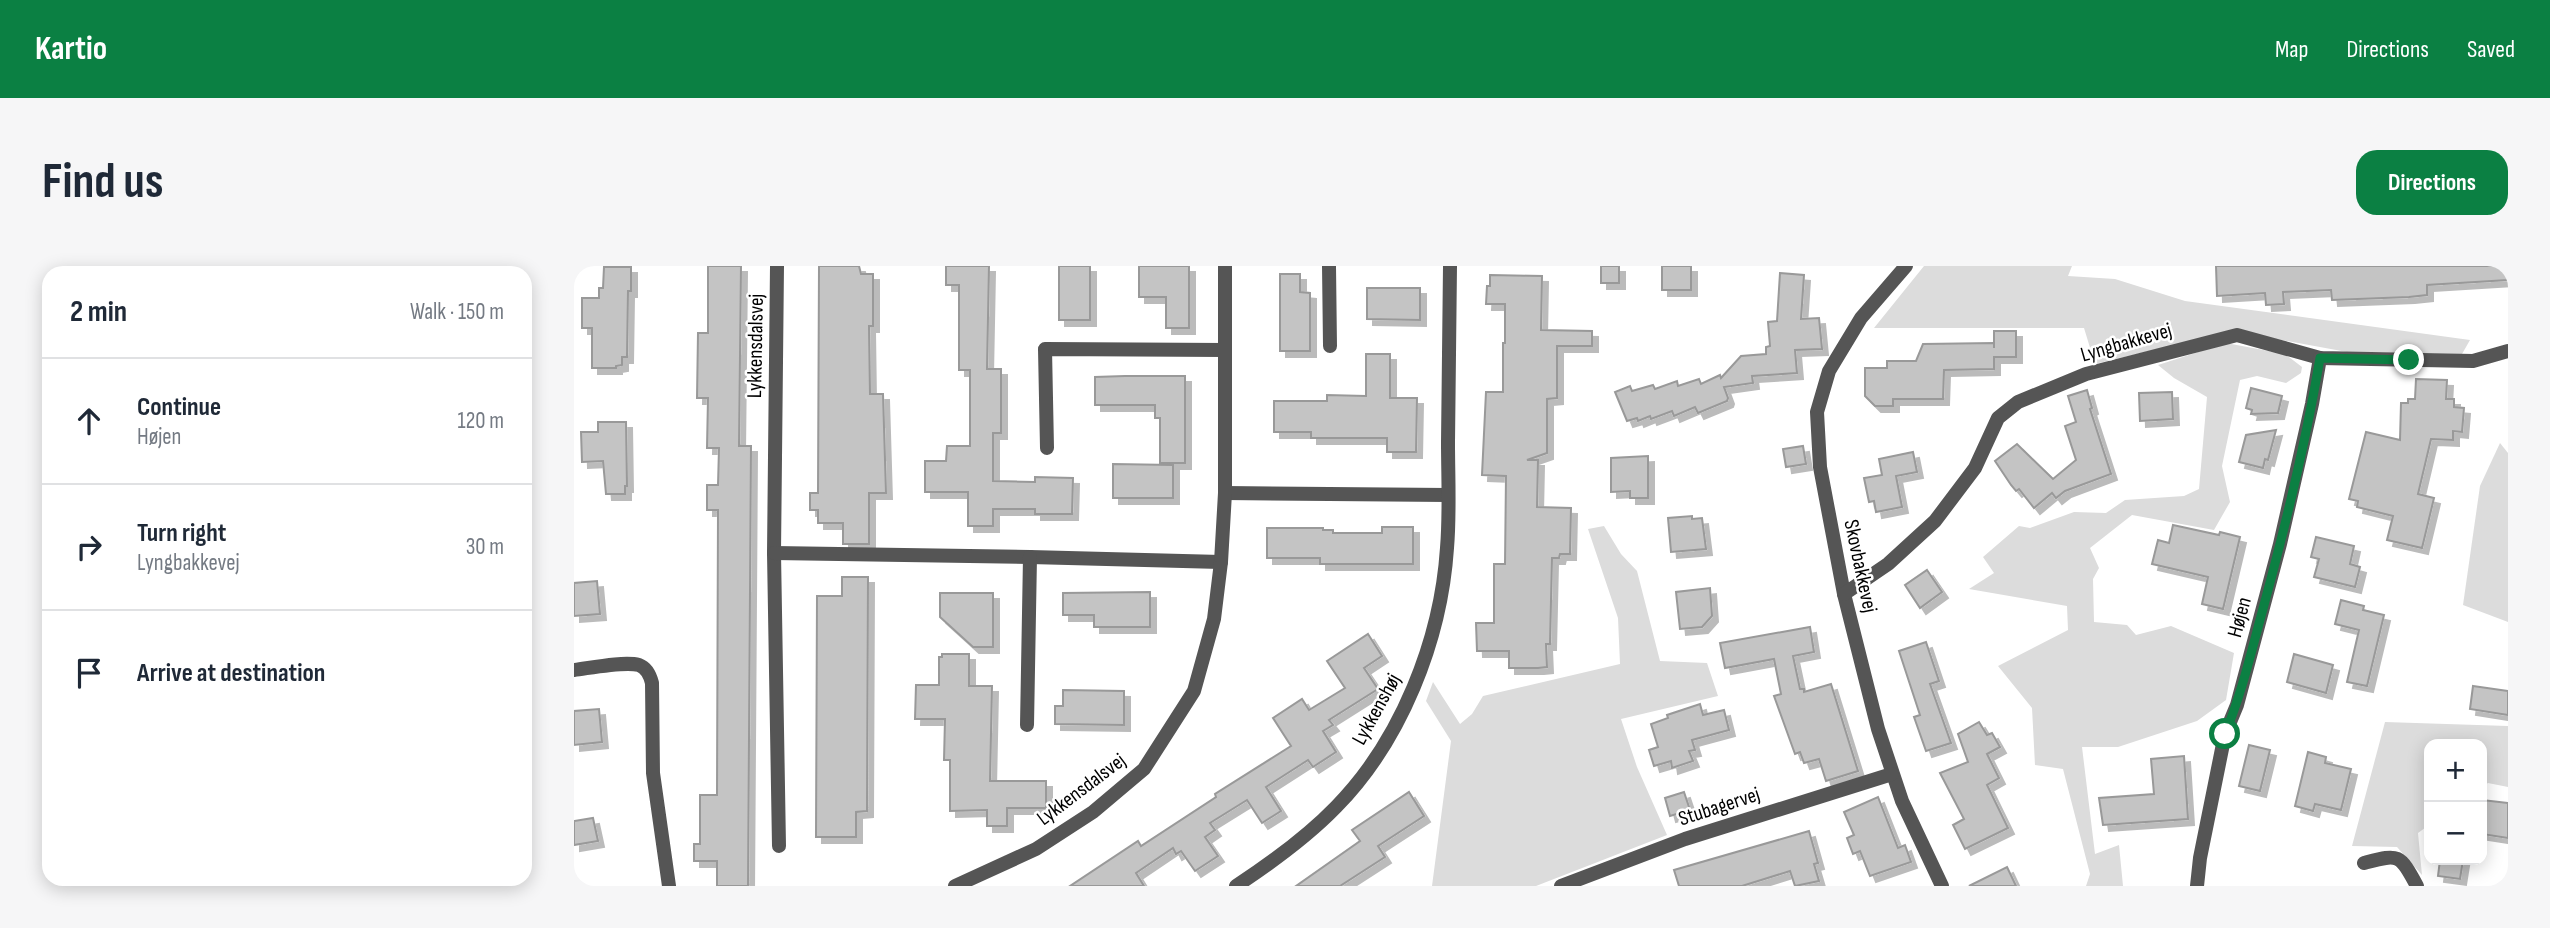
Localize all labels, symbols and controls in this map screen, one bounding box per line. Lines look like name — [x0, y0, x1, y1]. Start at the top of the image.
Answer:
text: Kartio — [35, 29, 107, 69]
text: Map — [2275, 35, 2308, 64]
text: Directions — [2346, 35, 2429, 64]
text: Saved — [2467, 35, 2515, 64]
button: Directions — [2356, 150, 2508, 215]
text: Find us — [42, 153, 164, 212]
text: 2 min — [70, 294, 127, 330]
street label: Lykkensdalsvej — [742, 294, 769, 398]
text: Walk · 150 m — [410, 298, 504, 326]
street label: Lyngbakkevej — [2078, 318, 2175, 367]
route end — [2393, 344, 2424, 375]
text: Continue — [137, 392, 221, 423]
icon: ahead — [70, 402, 108, 440]
text: 120 m — [458, 407, 504, 435]
text: Højen — [137, 423, 181, 451]
street label: Skovbakkevej — [1838, 517, 1883, 615]
text: Turn right — [137, 518, 226, 549]
icon: right — [70, 528, 108, 566]
text: 30 m — [466, 533, 504, 561]
text: Lyngbakkevej — [137, 549, 240, 577]
street label: Højen — [2222, 594, 2257, 640]
icon: arrive — [70, 654, 108, 692]
text: Arrive at destination — [137, 658, 325, 689]
street label: Lykkenshøj — [1347, 669, 1406, 749]
route start — [2209, 718, 2240, 749]
map controls — [2424, 739, 2487, 865]
button: + — [2424, 739, 2487, 802]
street label: Lykkensdalsvej — [1032, 748, 1131, 831]
street label: Stubagervej — [1675, 782, 1763, 831]
button: − — [2424, 802, 2487, 865]

